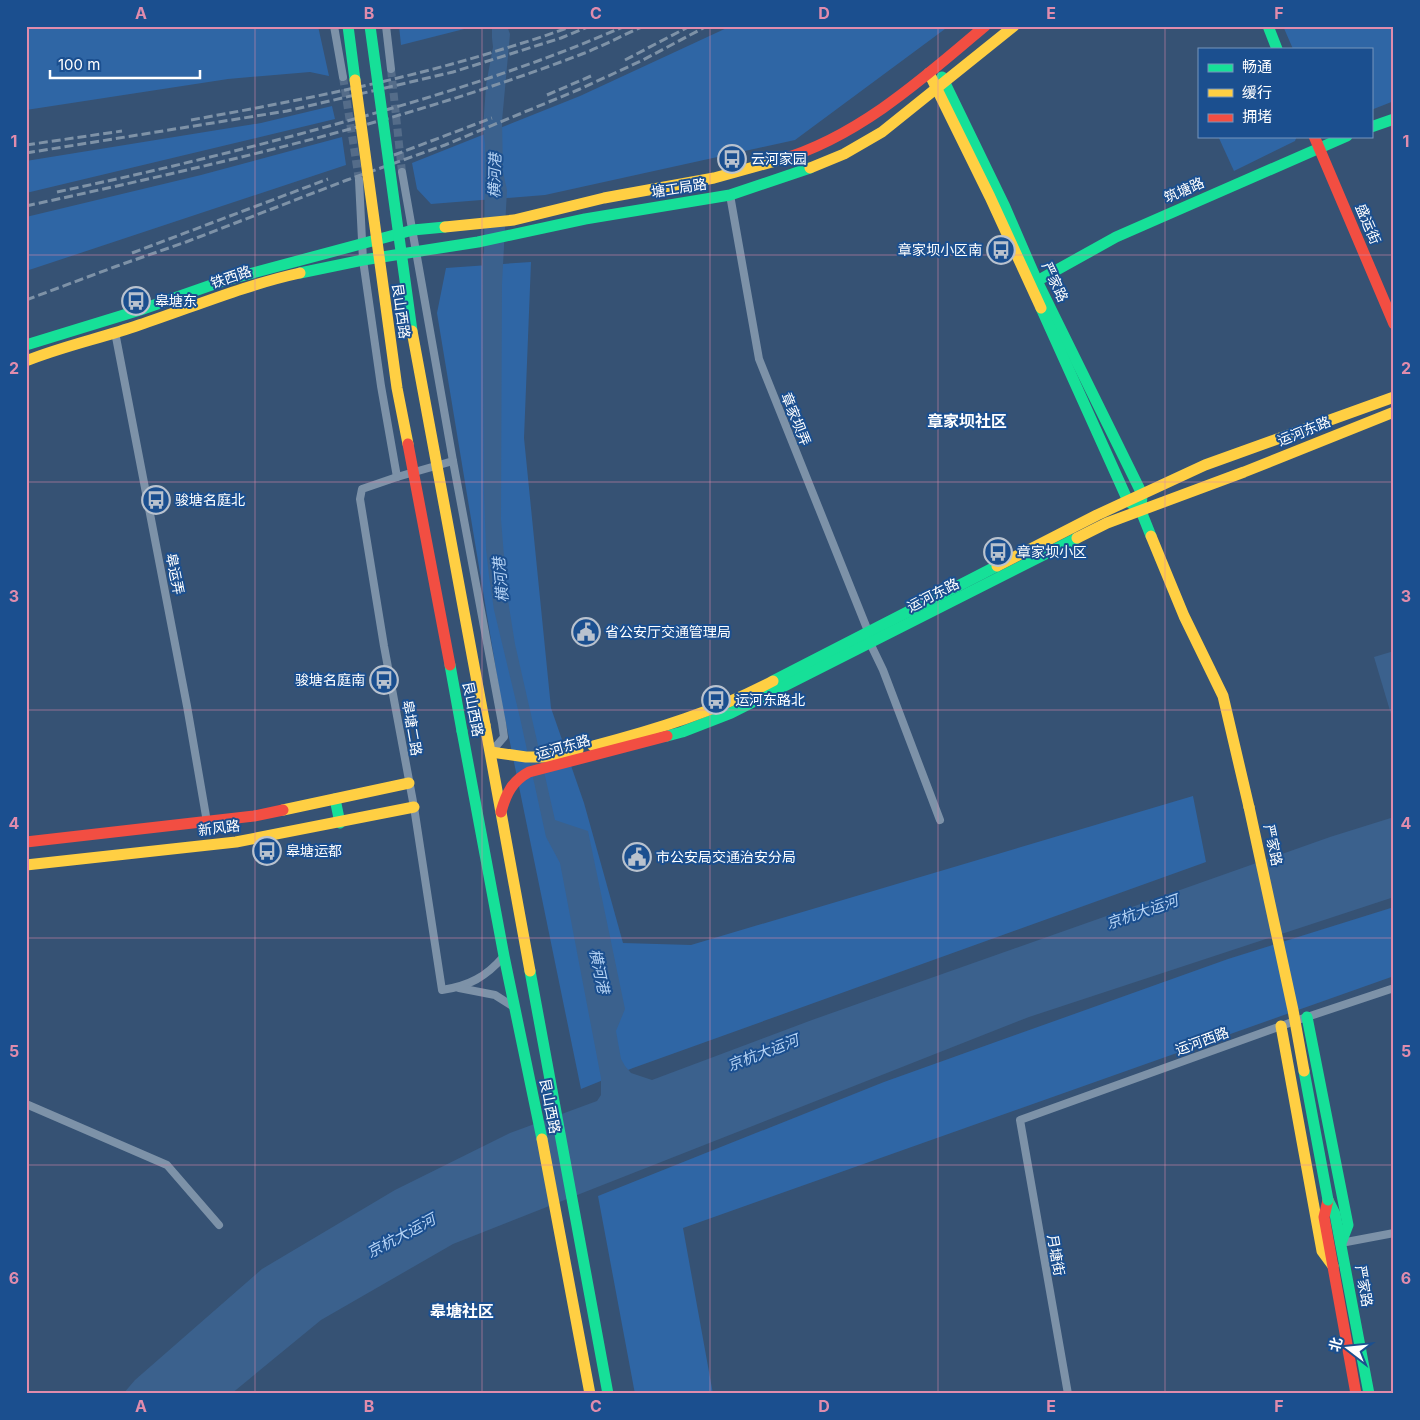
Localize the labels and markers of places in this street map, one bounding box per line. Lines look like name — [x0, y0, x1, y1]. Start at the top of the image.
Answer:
bus stop icon: 云河家园 — [717, 144, 747, 174]
place label: 云河家园 — [751, 150, 807, 167]
bus stop icon: 章家坝小区南 — [986, 235, 1016, 265]
place label: 章家坝小区南 — [898, 241, 982, 258]
bus stop icon: 皋塘东 — [121, 286, 151, 316]
place label: 皋塘东 — [155, 292, 197, 309]
bus stop icon: 骏塘名庭北 — [141, 485, 171, 515]
place label: 骏塘名庭北 — [175, 491, 245, 508]
bus stop icon: 章家坝小区 — [983, 537, 1013, 567]
place label: 章家坝小区 — [1017, 543, 1087, 560]
public building icon: 省公安厅交通管理局 — [571, 617, 601, 647]
place label: 省公安厅交通管理局 — [605, 623, 731, 640]
bus stop icon: 骏塘名庭南 — [369, 665, 399, 695]
place label: 骏塘名庭南 — [295, 671, 365, 688]
bus stop icon: 运河东路北 — [701, 685, 731, 715]
place label: 运河东路北 — [735, 691, 805, 708]
bus stop icon: 皋塘运都 — [252, 836, 282, 866]
place label: 皋塘运都 — [286, 842, 342, 859]
public building icon: 市公安局交通治安分局 — [622, 842, 652, 872]
place label: 市公安局交通治安分局 — [656, 848, 796, 865]

